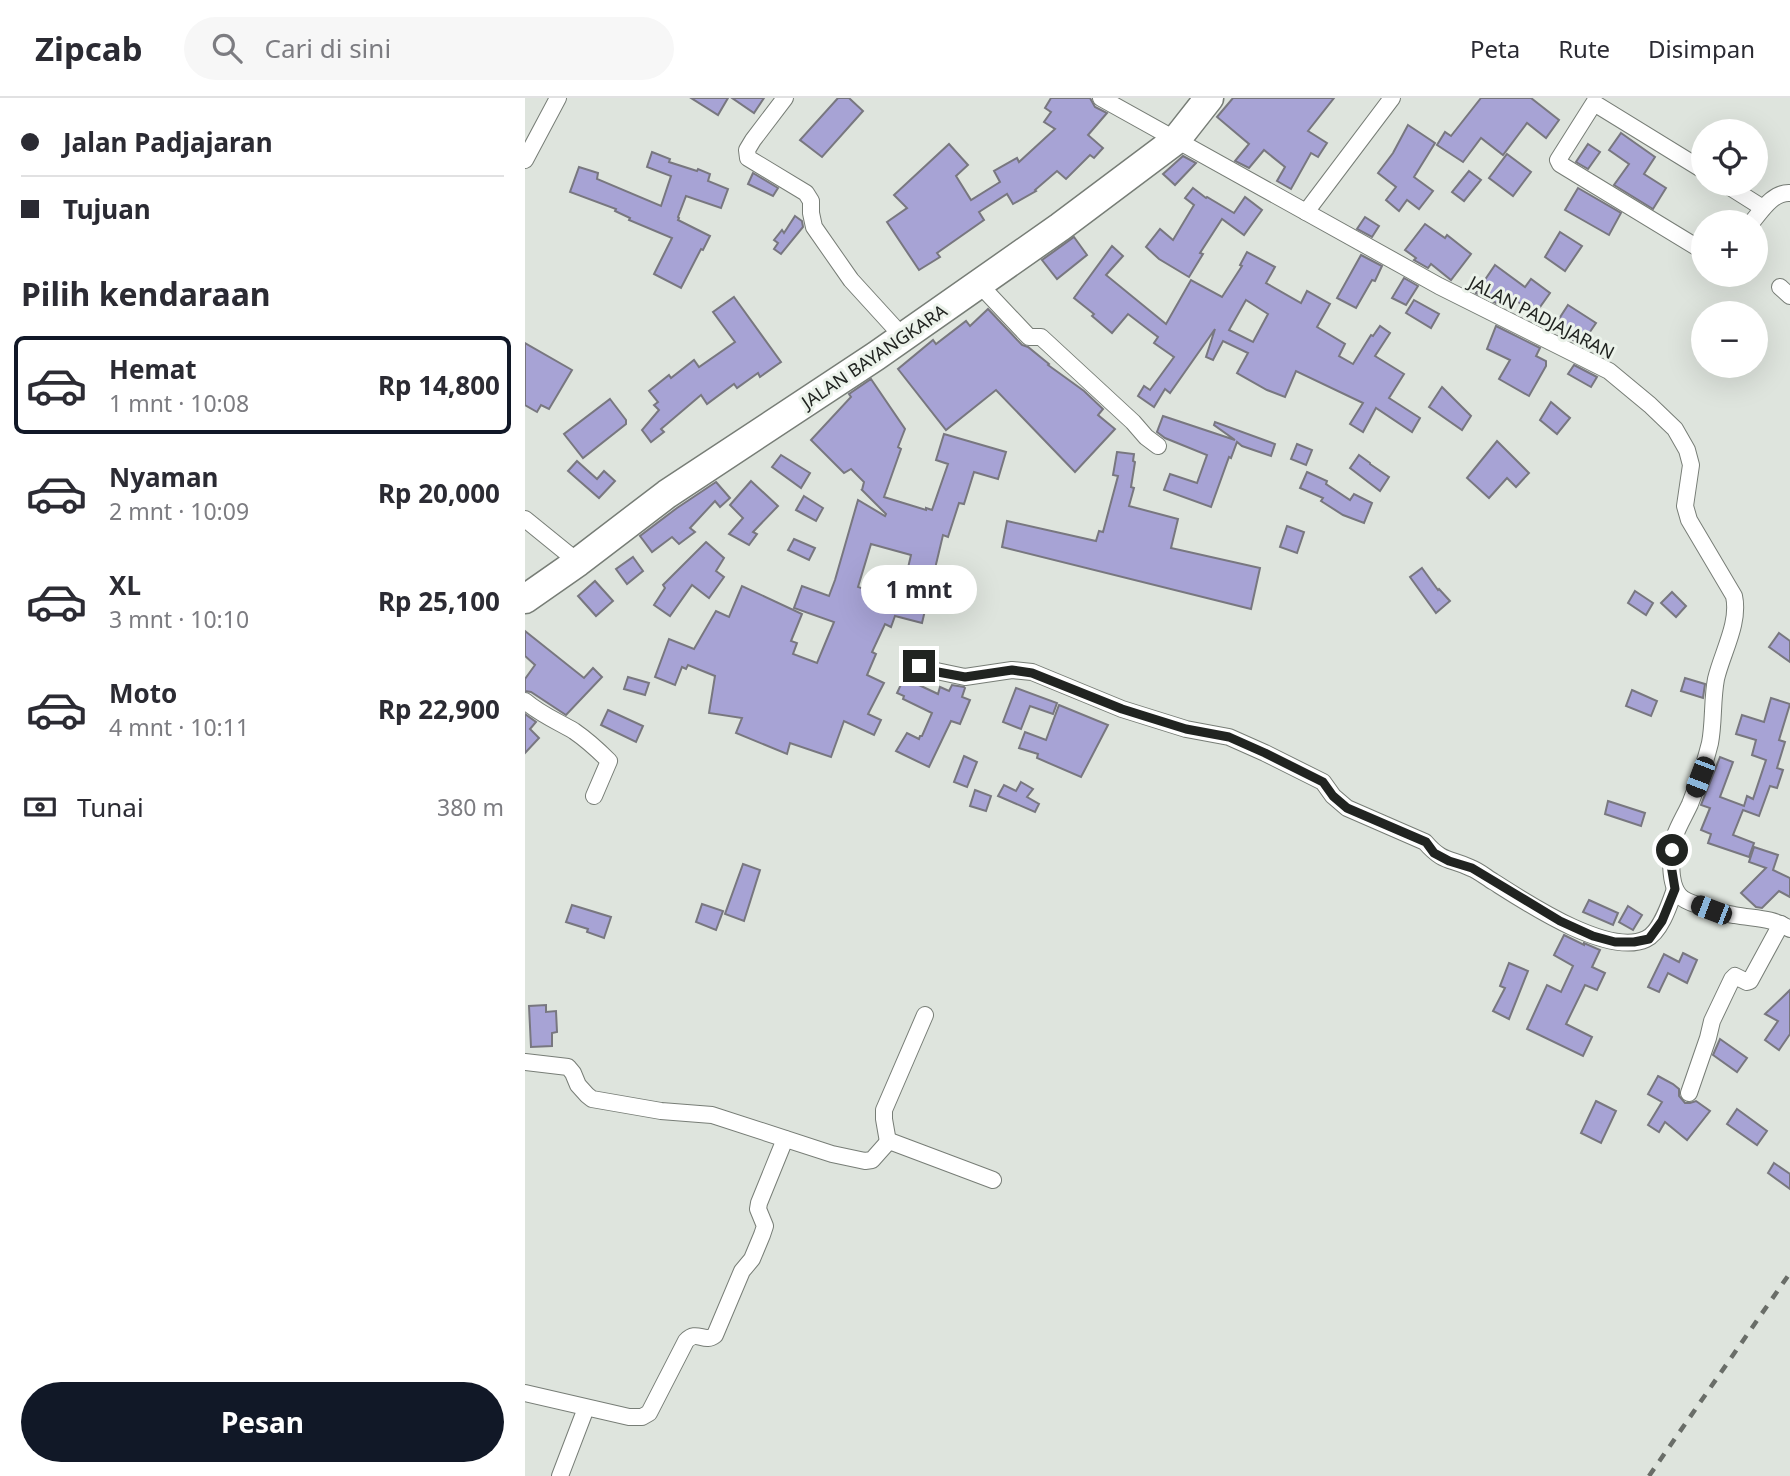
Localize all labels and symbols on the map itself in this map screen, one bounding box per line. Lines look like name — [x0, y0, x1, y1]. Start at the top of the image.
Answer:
street label: JALAN PADJAJARAN — [1463, 269, 1619, 364]
street label: JALAN BAYANGKARA — [795, 298, 952, 415]
callout: 1 mnt — [861, 564, 977, 614]
route end — [903, 650, 935, 682]
car — [1683, 754, 1718, 800]
route start — [1656, 834, 1688, 866]
car — [1688, 893, 1735, 927]

